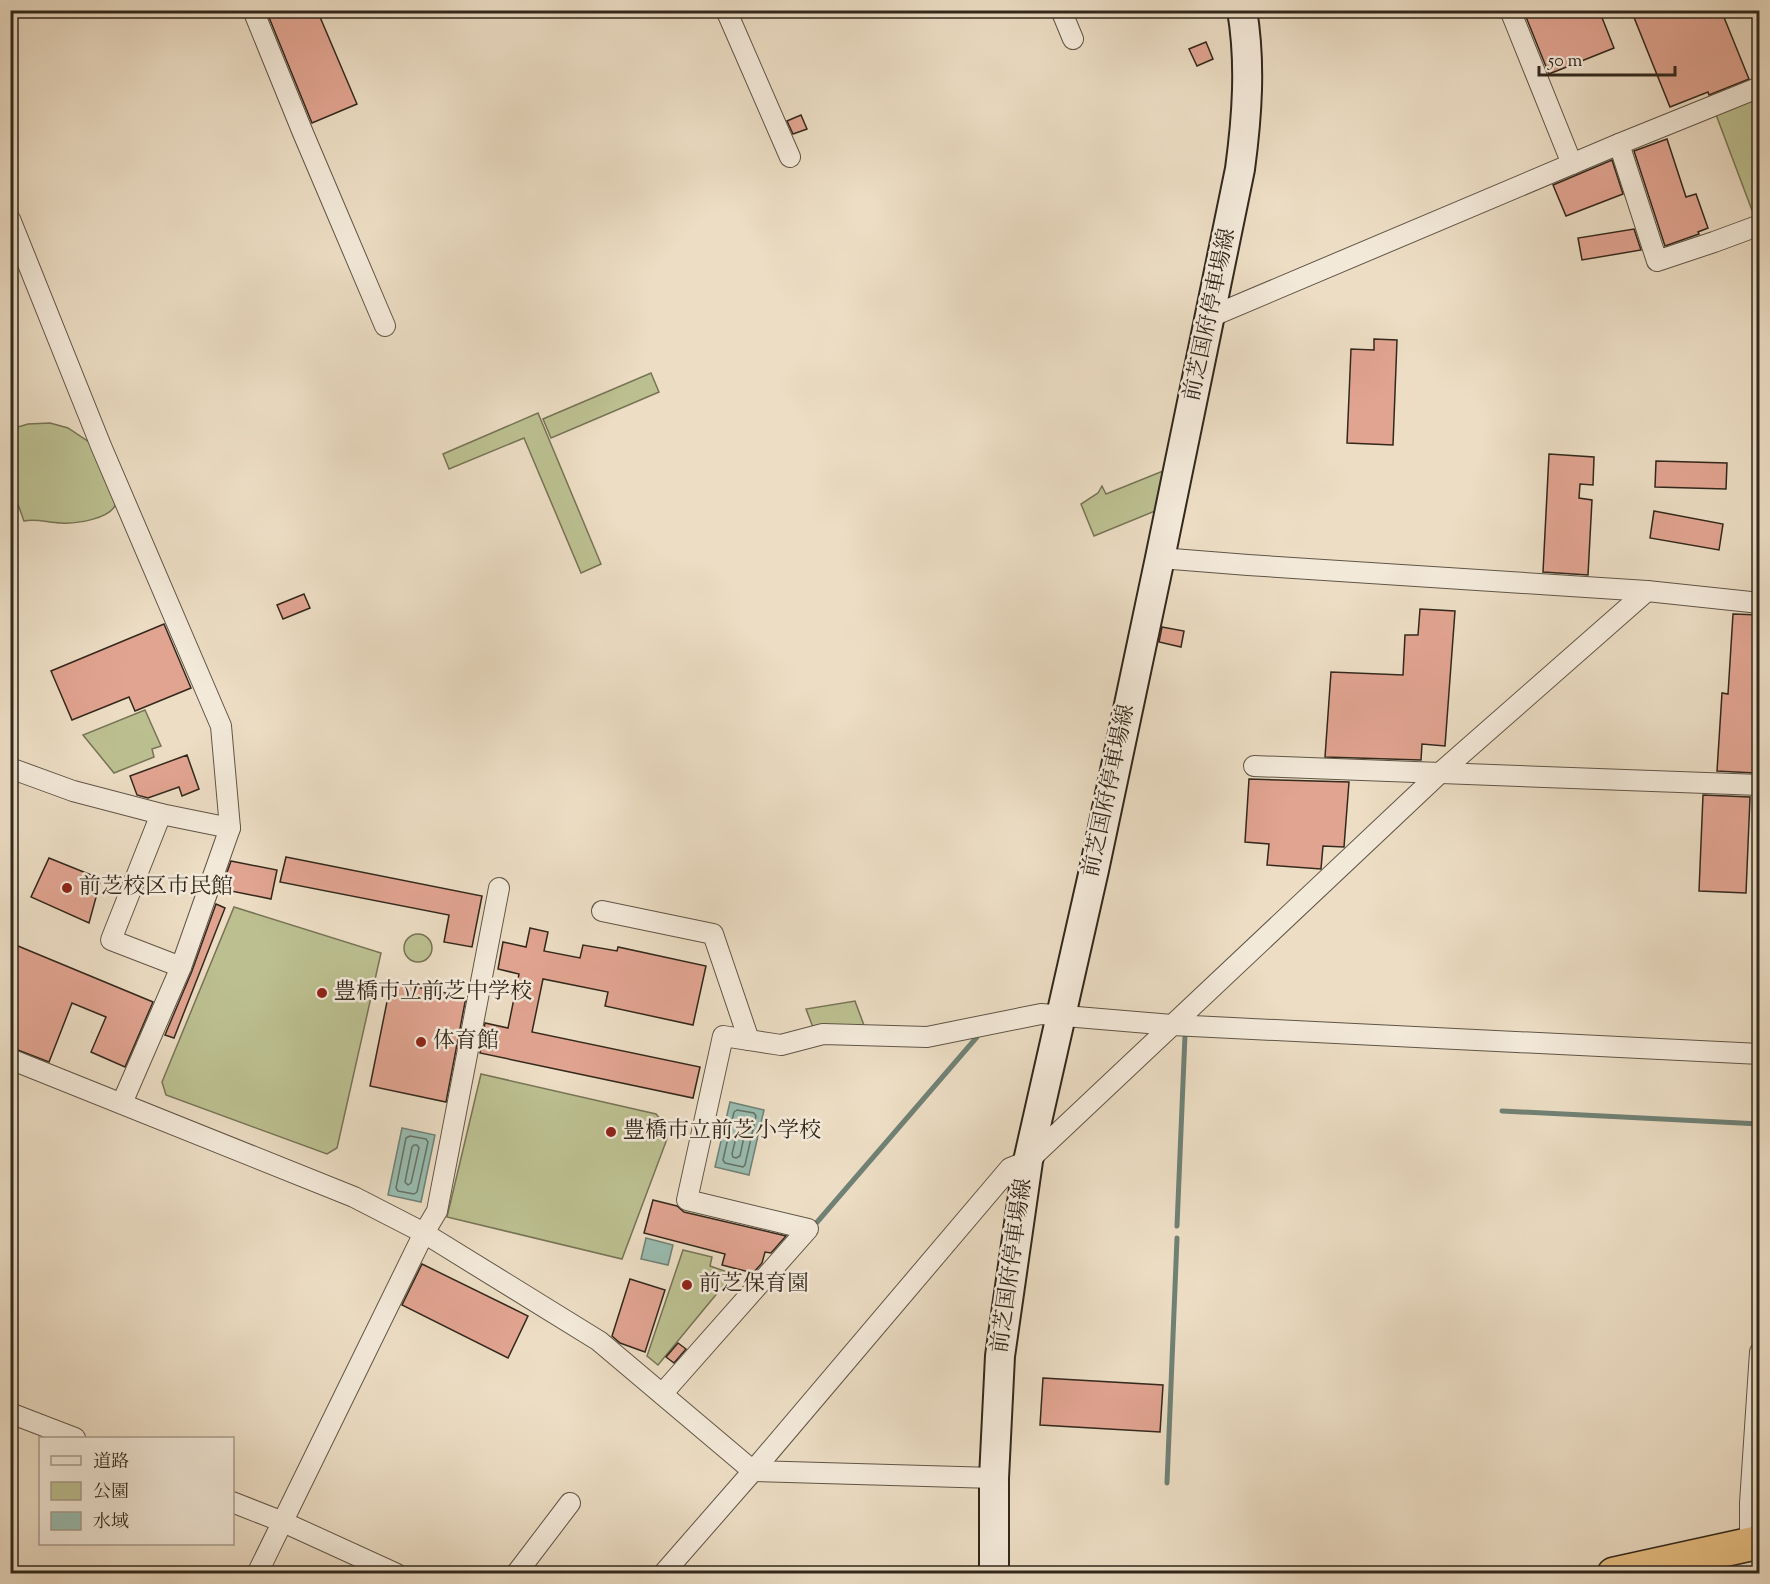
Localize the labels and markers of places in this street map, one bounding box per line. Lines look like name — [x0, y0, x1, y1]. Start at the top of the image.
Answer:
place label: 前芝校区市民館 — [79, 872, 233, 904]
marker: 前芝校区市民館 — [60, 881, 74, 895]
place label: 豊橋市立前芝中学校 — [334, 977, 532, 1009]
marker: 豊橋市立前芝中学校 — [315, 986, 329, 1000]
place label: 体育館 — [433, 1026, 499, 1058]
marker: 体育館 — [414, 1035, 428, 1049]
place label: 豊橋市立前芝小学校 — [623, 1116, 821, 1148]
marker: 豊橋市立前芝小学校 — [604, 1125, 618, 1139]
place label: 前芝保育園 — [699, 1269, 809, 1301]
marker: 前芝保育園 — [680, 1278, 694, 1292]

